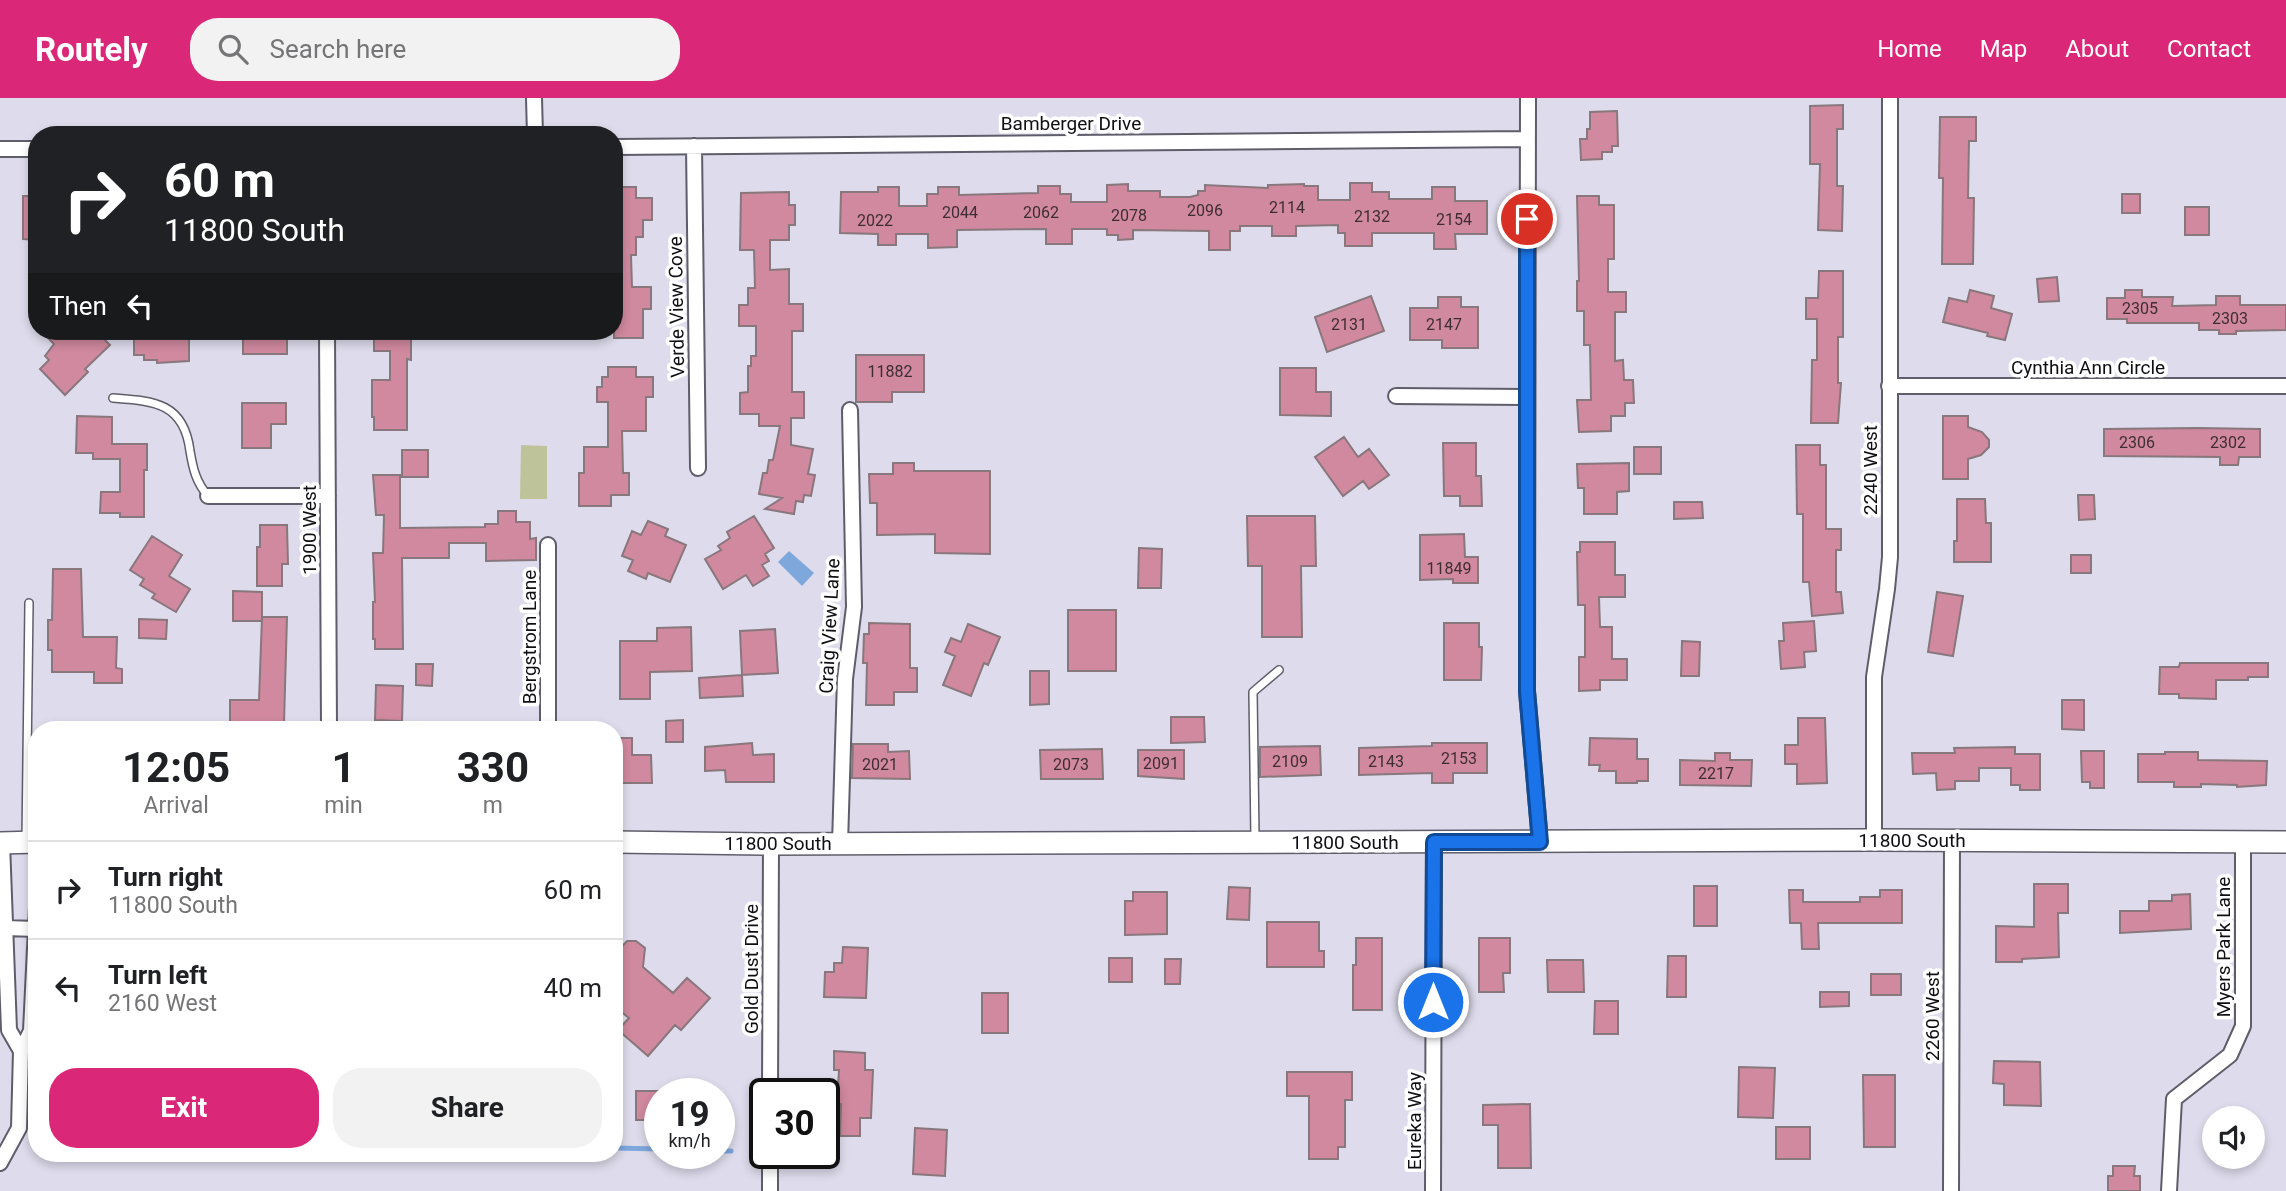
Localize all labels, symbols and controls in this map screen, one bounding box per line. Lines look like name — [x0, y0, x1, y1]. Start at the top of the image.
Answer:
search box — [190, 18, 680, 81]
text: Routely — [35, 30, 148, 69]
icon: search — [214, 30, 252, 68]
text: Search here — [270, 34, 406, 64]
text: Home — [1877, 35, 1942, 63]
text: Map — [1980, 35, 2027, 63]
text: About — [2065, 35, 2129, 63]
text: Contact — [2167, 35, 2251, 63]
street label: Bamberger Drive — [1001, 112, 1141, 135]
text: 60 m — [164, 152, 275, 209]
icon: right — [49, 154, 140, 245]
pin — [1497, 189, 1557, 249]
house number: 2114 — [1269, 198, 1305, 217]
icon: arrive — [1508, 200, 1546, 238]
house number: 2096 — [1187, 201, 1223, 220]
house number: 2044 — [942, 203, 978, 222]
house number: 2062 — [1023, 203, 1059, 222]
house number: 2078 — [1111, 206, 1147, 225]
house number: 2132 — [1354, 207, 1390, 226]
house number: 2154 — [1436, 210, 1472, 229]
text: 11800 South — [164, 211, 345, 249]
house number: 2022 — [857, 211, 893, 230]
street label: Verde View Cove — [664, 236, 689, 378]
icon: left — [121, 287, 159, 325]
text: Then — [49, 291, 107, 321]
house number: 2305 — [2122, 299, 2158, 318]
house number: 2303 — [2212, 309, 2248, 328]
house number: 2131 — [1331, 315, 1367, 334]
house number: 2147 — [1426, 315, 1462, 334]
street label: Cynthia Ann Circle — [2011, 356, 2165, 379]
house number: 11882 — [868, 362, 912, 381]
street label: 2240 West — [1859, 425, 1882, 515]
house number: 2306 — [2119, 433, 2155, 452]
house number: 2302 — [2210, 433, 2246, 452]
street label: 1900 West — [298, 485, 321, 575]
street label: Craig View Lane — [814, 558, 845, 694]
house number: 11849 — [1427, 559, 1471, 578]
street label: Bergstrom Lane — [518, 570, 541, 704]
text: 12:05 — [122, 743, 230, 792]
text: 1 — [331, 743, 356, 792]
text: 330 — [457, 743, 529, 792]
house number: 2153 — [1441, 749, 1477, 768]
house number: 2109 — [1272, 752, 1308, 771]
house number: 2143 — [1368, 752, 1404, 771]
house number: 2091 — [1143, 754, 1179, 773]
house number: 2021 — [862, 755, 898, 774]
house number: 2073 — [1053, 755, 1089, 774]
house number: 2217 — [1698, 764, 1734, 783]
text: Arrival — [143, 792, 209, 819]
text: min — [324, 792, 363, 819]
text: m — [483, 792, 503, 819]
street label: 11800 South — [1858, 829, 1966, 852]
street label: 11800 South — [1291, 831, 1399, 854]
street label: 11800 South — [724, 832, 832, 855]
text: Turn right — [108, 862, 223, 892]
icon: right — [49, 871, 87, 909]
text: 60 m — [544, 875, 602, 905]
street label: Myers Park Lane — [2212, 877, 2235, 1017]
text: 11800 South — [108, 892, 238, 919]
street label: Gold Dust Drive — [740, 904, 763, 1034]
text: Turn left — [108, 960, 207, 990]
position arrow — [1396, 965, 1470, 1039]
icon: left — [49, 969, 87, 1007]
street label: 2260 West — [1921, 971, 1944, 1061]
text: 40 m — [544, 973, 602, 1003]
text: 2160 West — [108, 990, 217, 1017]
button: Exit — [49, 1068, 319, 1148]
button: Share — [333, 1068, 602, 1148]
street label: Eureka Way — [1403, 1072, 1426, 1170]
speed limit sign: 30 — [749, 1078, 840, 1169]
text: 19 — [669, 1094, 710, 1135]
map controls — [2202, 1106, 2265, 1169]
button: sound — [2202, 1106, 2265, 1169]
text: km/h — [668, 1130, 711, 1151]

